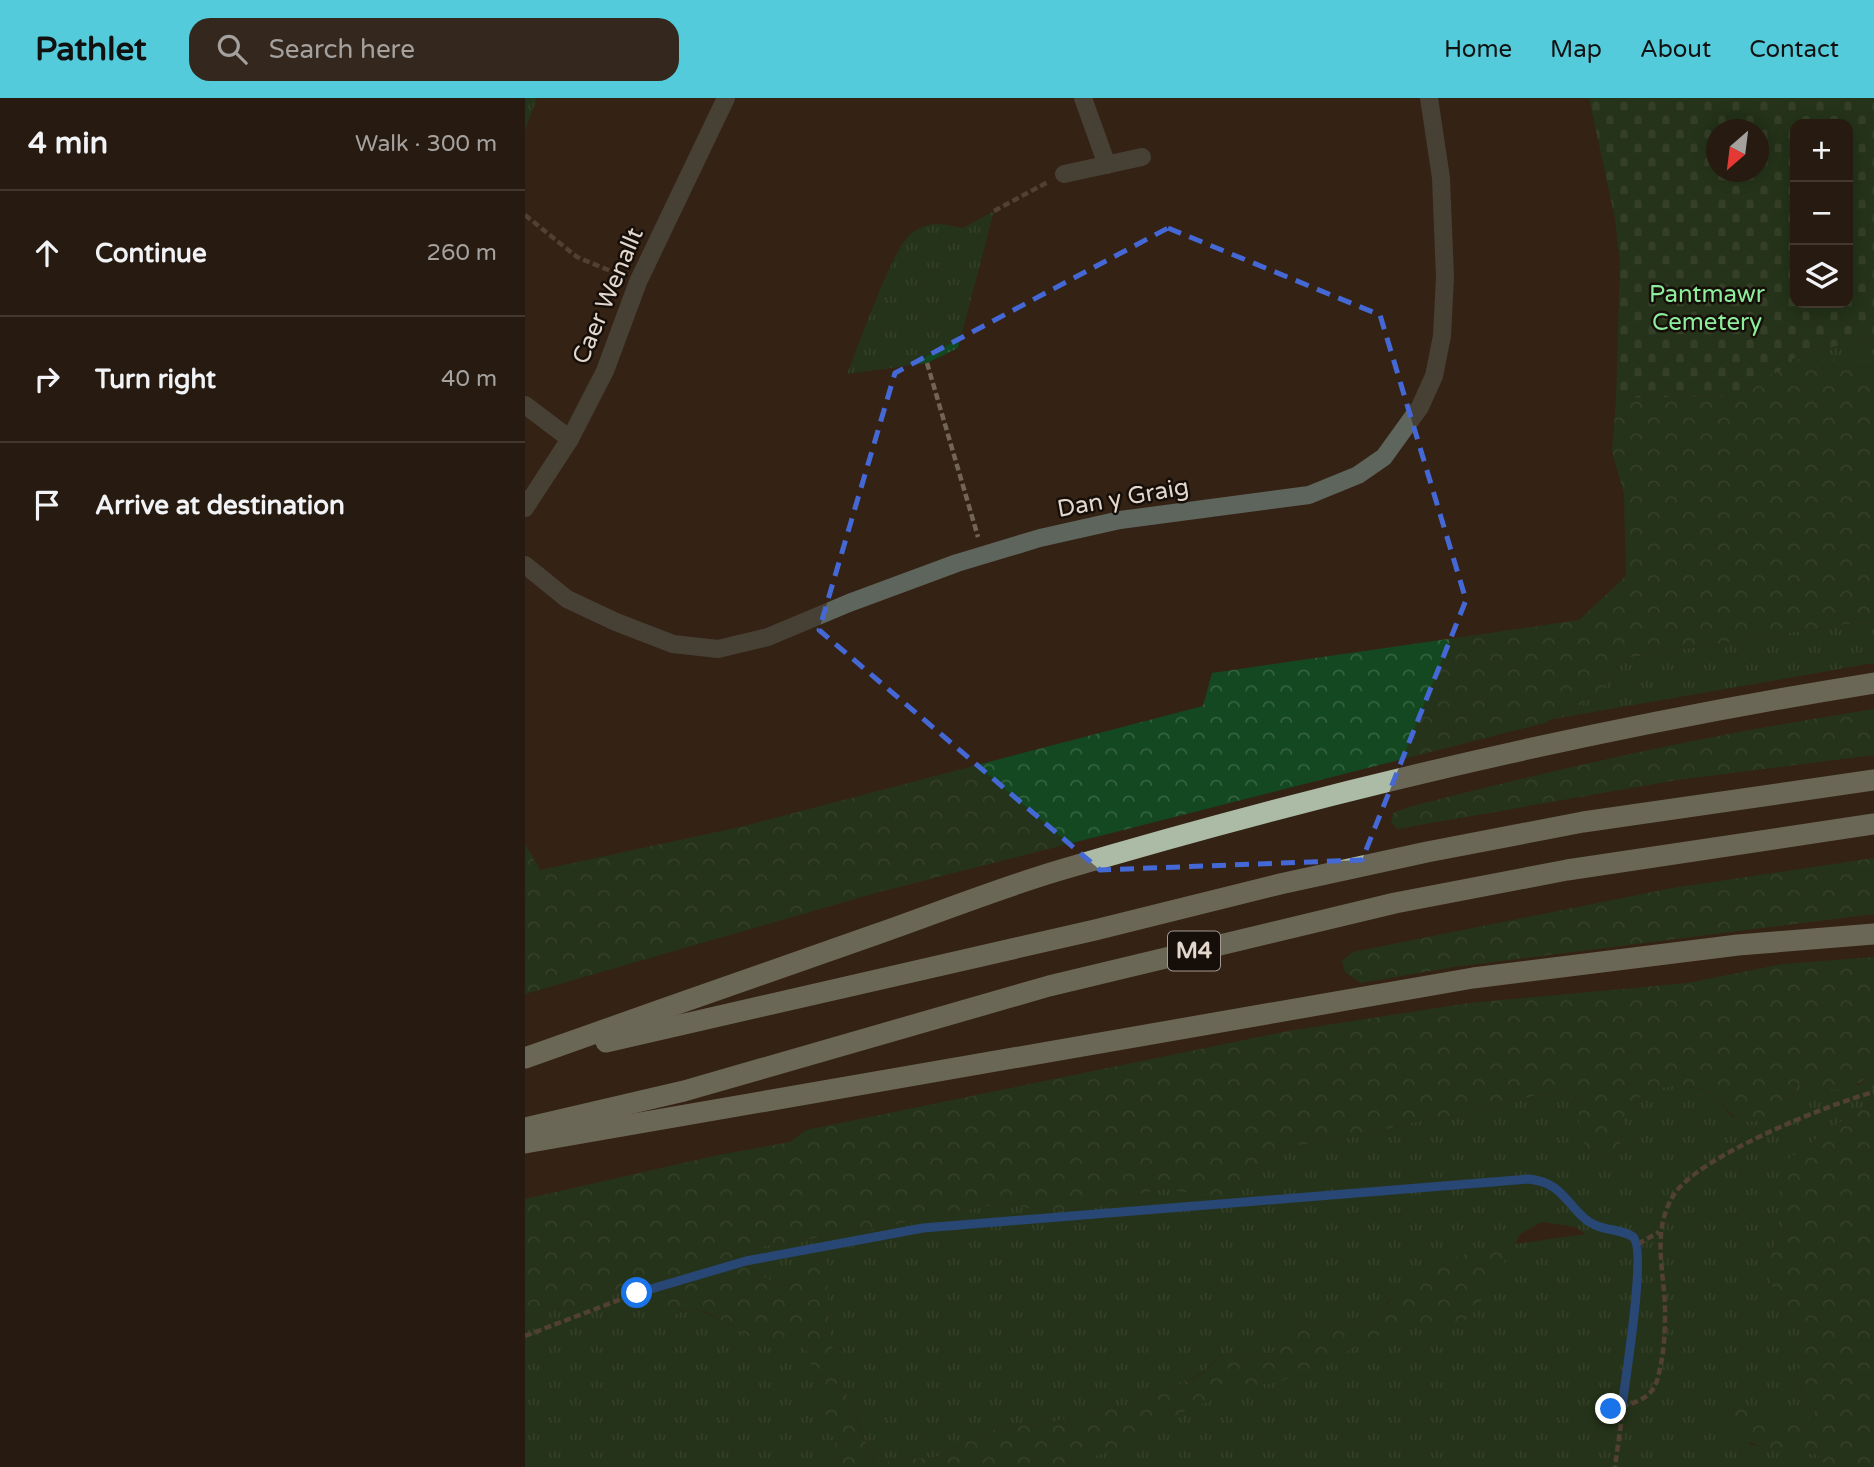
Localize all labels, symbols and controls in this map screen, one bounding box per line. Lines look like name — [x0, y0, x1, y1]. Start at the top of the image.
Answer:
search box — [189, 18, 679, 81]
text: Pathlet — [35, 30, 147, 69]
icon: search — [213, 30, 251, 68]
text: Search here — [269, 34, 415, 65]
text: Home — [1444, 35, 1512, 64]
text: Map — [1550, 35, 1602, 64]
text: About — [1640, 35, 1711, 64]
text: Contact — [1749, 35, 1839, 64]
north arrow — [1706, 119, 1769, 182]
map controls — [1790, 119, 1853, 308]
button: + — [1790, 119, 1853, 182]
text: 4 min — [28, 125, 108, 162]
text: Walk · 300 m — [355, 130, 497, 158]
button: − — [1790, 182, 1853, 245]
street label: Caer Wenallt — [566, 224, 650, 368]
icon: ahead — [28, 234, 66, 272]
text: Continue — [95, 238, 207, 269]
text: 260 m — [427, 239, 497, 267]
button: layers — [1790, 245, 1853, 308]
park label: Pantmawr Cemetery — [1649, 280, 1766, 337]
icon: right — [28, 360, 66, 398]
text: Turn right — [95, 364, 216, 395]
text: 40 m — [441, 365, 497, 393]
street label: Dan y Graig — [1055, 472, 1191, 524]
icon: arrive — [28, 486, 66, 524]
text: Arrive at destination — [95, 490, 345, 521]
road number: M4 — [1168, 932, 1220, 971]
route start — [621, 1277, 652, 1308]
route end — [1595, 1393, 1626, 1424]

